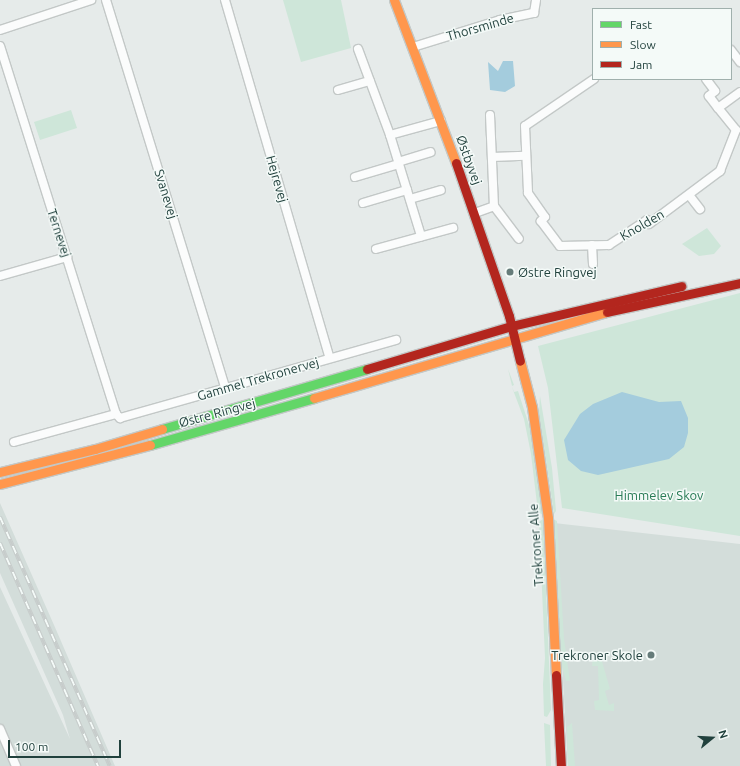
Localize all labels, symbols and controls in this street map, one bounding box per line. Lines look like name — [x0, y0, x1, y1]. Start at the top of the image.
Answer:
legend — [592, 8, 732, 80]
street label: Thorsminde — [444, 10, 516, 44]
text: Fast — [630, 18, 652, 31]
text: Slow — [630, 38, 656, 51]
text: Jam — [630, 58, 652, 71]
street label: Østbyvej — [453, 133, 485, 187]
street label: Hejrevej — [263, 154, 291, 204]
street label: Svanevej — [151, 167, 181, 221]
street label: Knolden — [617, 206, 667, 244]
street label: Ternevej — [44, 207, 74, 259]
place label: Østre Ringvej — [518, 264, 597, 280]
marker: Østre Ringvej — [505, 267, 515, 277]
street label: Gammel Trekronervej — [195, 354, 321, 404]
street label: Østre Ringvej — [177, 395, 257, 431]
park label: Himmelev Skov — [615, 487, 703, 503]
street label: Trekroner Alle — [525, 503, 547, 587]
place label: Trekroner Skole — [551, 647, 643, 663]
marker: Trekroner Skole — [646, 650, 656, 660]
north arrow — [692, 718, 732, 758]
text: N — [716, 729, 730, 740]
scale bar — [10, 732, 123, 758]
text: 100 m — [15, 740, 48, 753]

